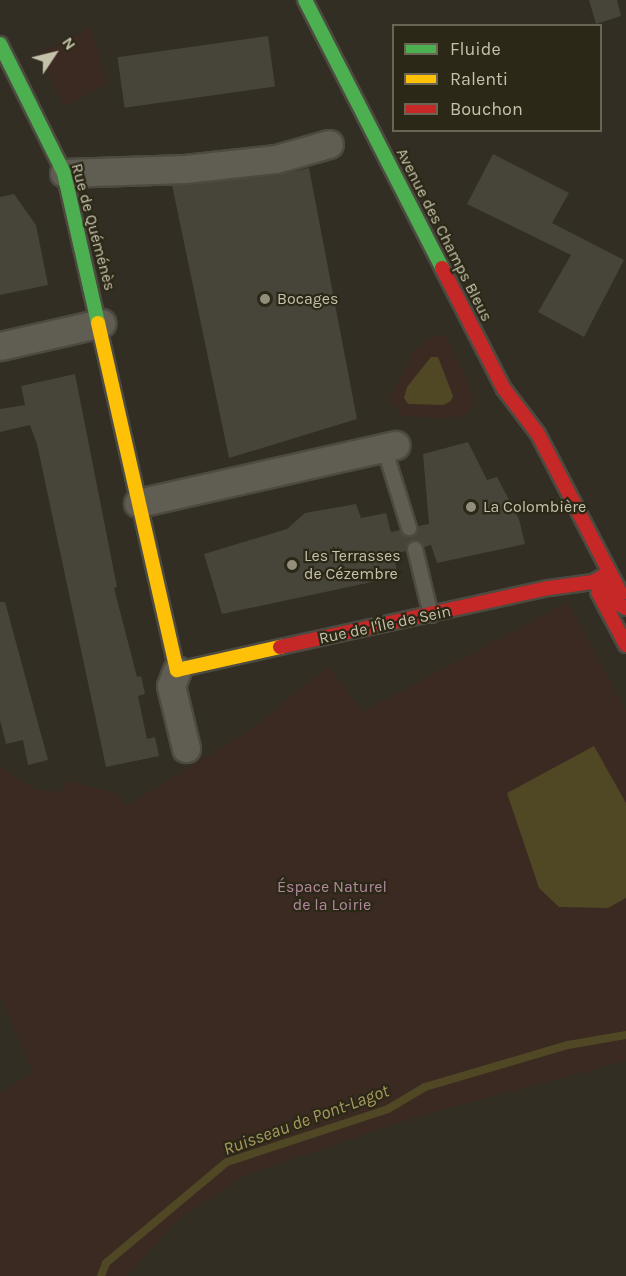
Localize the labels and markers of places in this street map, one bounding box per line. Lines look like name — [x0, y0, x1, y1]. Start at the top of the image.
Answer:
place label: Bocages — [277, 289, 338, 309]
marker: Bocages — [258, 292, 272, 306]
place label: La Colombière — [483, 497, 586, 517]
marker: La Colombière — [464, 500, 478, 514]
place label: Les Terrasses de Cézembre — [304, 546, 401, 584]
marker: Les Terrasses de Cézembre — [285, 558, 299, 572]

